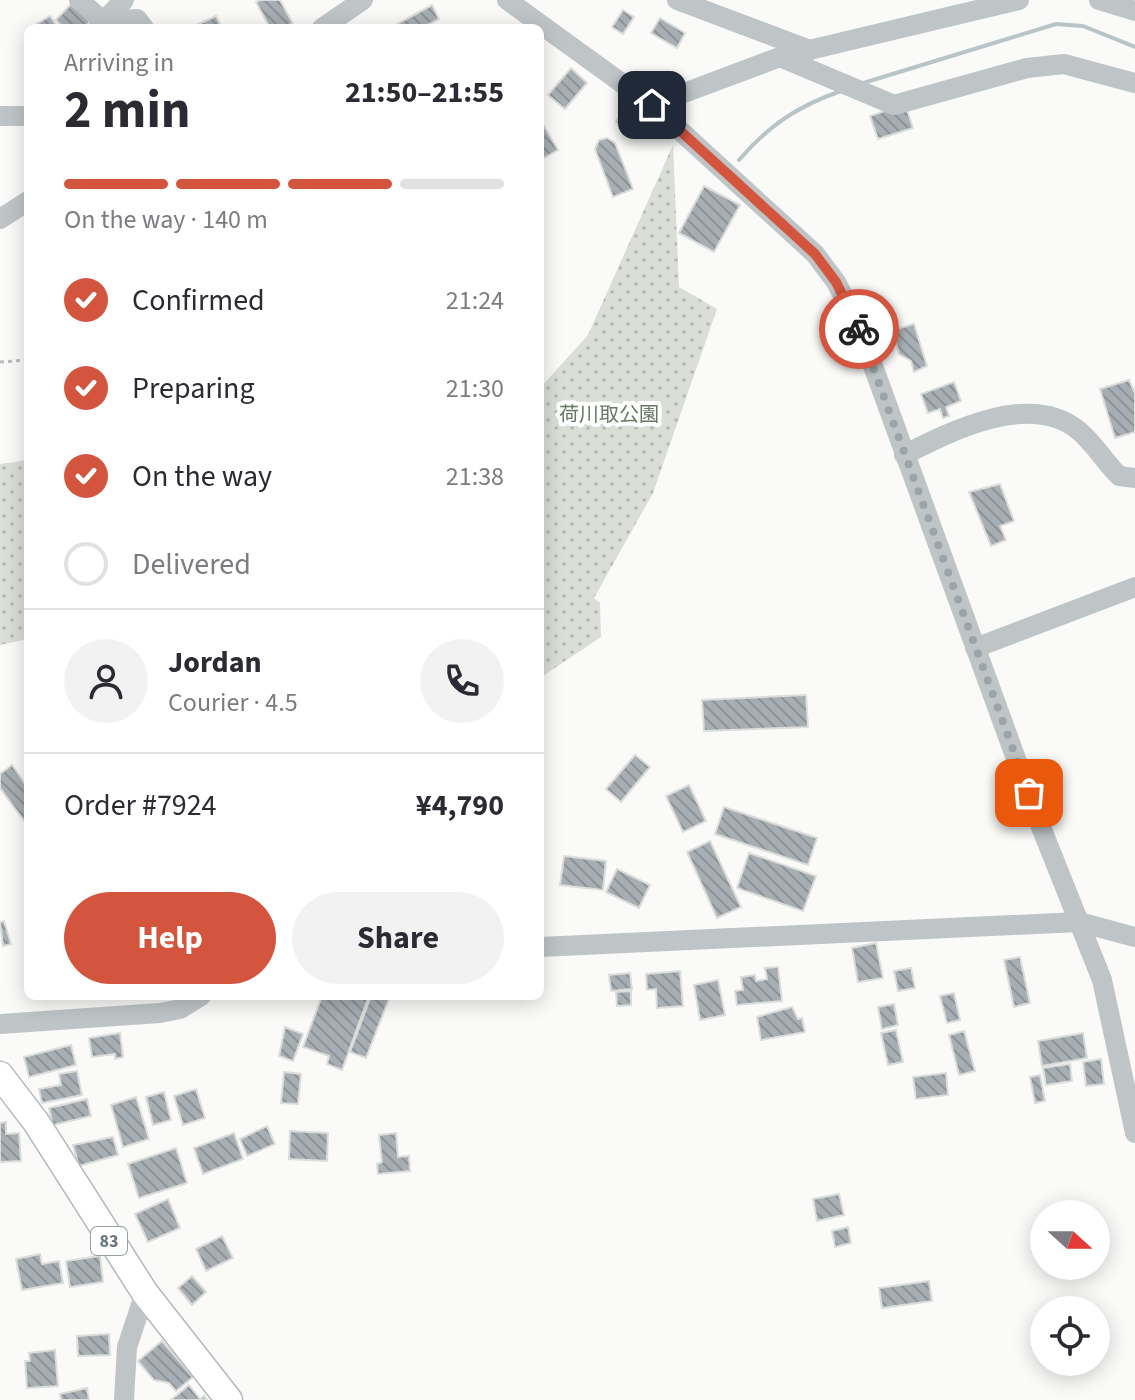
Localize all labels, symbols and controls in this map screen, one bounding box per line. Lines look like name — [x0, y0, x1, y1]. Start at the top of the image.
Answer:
text: Arriving in — [64, 44, 174, 81]
text: 21:50–21:55 — [345, 71, 504, 114]
pin — [618, 71, 686, 139]
text: 2 min — [64, 74, 191, 148]
icon: home — [630, 83, 674, 127]
text: On the way · 140 m — [64, 201, 268, 238]
icon: check — [64, 278, 108, 322]
text: Confirmed — [132, 279, 265, 322]
text: 21:24 — [446, 282, 504, 319]
courier — [819, 289, 899, 369]
icon: bike — [837, 307, 881, 351]
icon: check — [64, 366, 108, 410]
text: Preparing — [132, 367, 255, 410]
text: 21:30 — [446, 370, 504, 407]
park label: 荷川取公園 — [559, 401, 659, 429]
icon: check — [64, 454, 108, 498]
text: On the way — [132, 455, 272, 498]
text: 21:38 — [446, 458, 504, 495]
text: Delivered — [132, 543, 251, 586]
button: person — [64, 639, 148, 723]
button: phone — [420, 639, 504, 723]
text: Jordan — [168, 641, 262, 684]
text: Courier · 4.5 — [168, 684, 298, 721]
pin — [995, 759, 1063, 827]
icon: bag — [1007, 771, 1051, 815]
text: Order #7924 — [64, 784, 217, 827]
text: ¥4,790 — [416, 784, 504, 827]
button: Help — [64, 892, 276, 984]
button: Share — [292, 892, 504, 984]
north arrow — [1030, 1200, 1110, 1280]
map controls — [1030, 1200, 1110, 1376]
road number: 83 — [91, 1227, 127, 1255]
button: locate — [1030, 1296, 1110, 1376]

